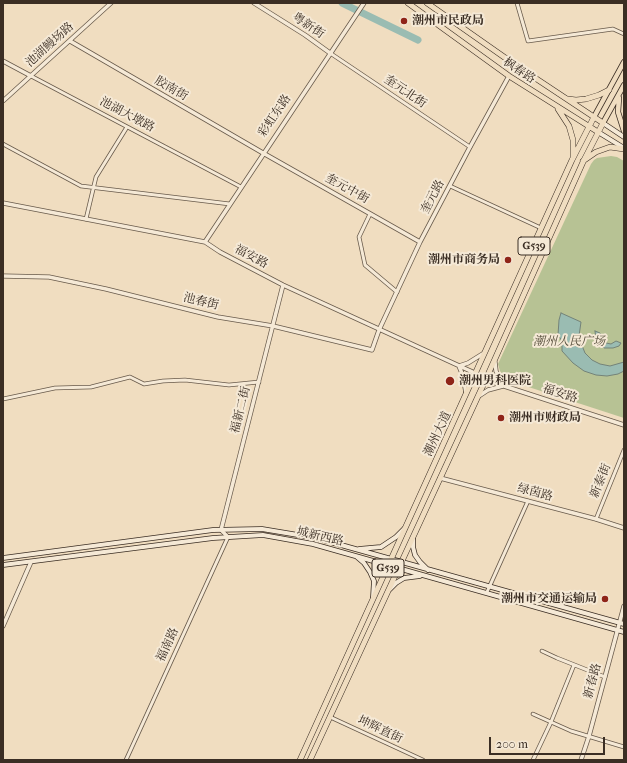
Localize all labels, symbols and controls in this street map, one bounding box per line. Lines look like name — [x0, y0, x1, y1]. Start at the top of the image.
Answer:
street label: 粤新街 — [289, 10, 327, 42]
place label: 潮州市民政局 — [412, 14, 484, 28]
marker: 潮州市民政局 — [399, 16, 409, 26]
street label: 池湖鳗场路 — [23, 20, 77, 70]
street label: 枫春路 — [500, 55, 538, 87]
street label: 奎元北街 — [381, 73, 429, 111]
street label: 胶南街 — [152, 74, 190, 104]
street label: 彩虹东路 — [256, 92, 294, 140]
street label: 池湖大墩路 — [97, 95, 157, 135]
street label: 奎元中街 — [323, 171, 371, 207]
street label: 奎元路 — [418, 178, 448, 216]
road number: G539 — [518, 237, 550, 255]
street label: 福安路 — [232, 242, 270, 272]
place label: 潮州市商务局 — [428, 253, 500, 267]
marker: 潮州市商务局 — [503, 255, 513, 265]
street label: 池春街 — [182, 291, 220, 313]
park label: 潮州人民广场 — [533, 335, 605, 349]
place label: 潮州男科医院 — [459, 374, 531, 388]
marker: 潮州男科医院 — [444, 375, 456, 387]
street label: 福安路 — [541, 382, 579, 406]
street label: 福新二街 — [228, 385, 254, 435]
street label: 潮州大道 — [421, 409, 455, 459]
place label: 潮州市财政局 — [509, 411, 581, 425]
marker: 潮州市财政局 — [496, 413, 506, 423]
street label: 新泰街 — [588, 462, 614, 500]
street label: 绿茵路 — [516, 481, 554, 505]
street label: 城新西路 — [295, 525, 345, 549]
road number: G539 — [372, 559, 404, 577]
place label: 潮州市交通运输局 — [501, 592, 597, 606]
marker: 潮州市交通运输局 — [600, 594, 610, 604]
street label: 福南路 — [154, 626, 182, 664]
street label: 新春路 — [581, 662, 605, 700]
street label: 坤辉直街 — [355, 713, 405, 747]
scale bar — [491, 729, 607, 755]
text: 200 m — [496, 737, 528, 751]

